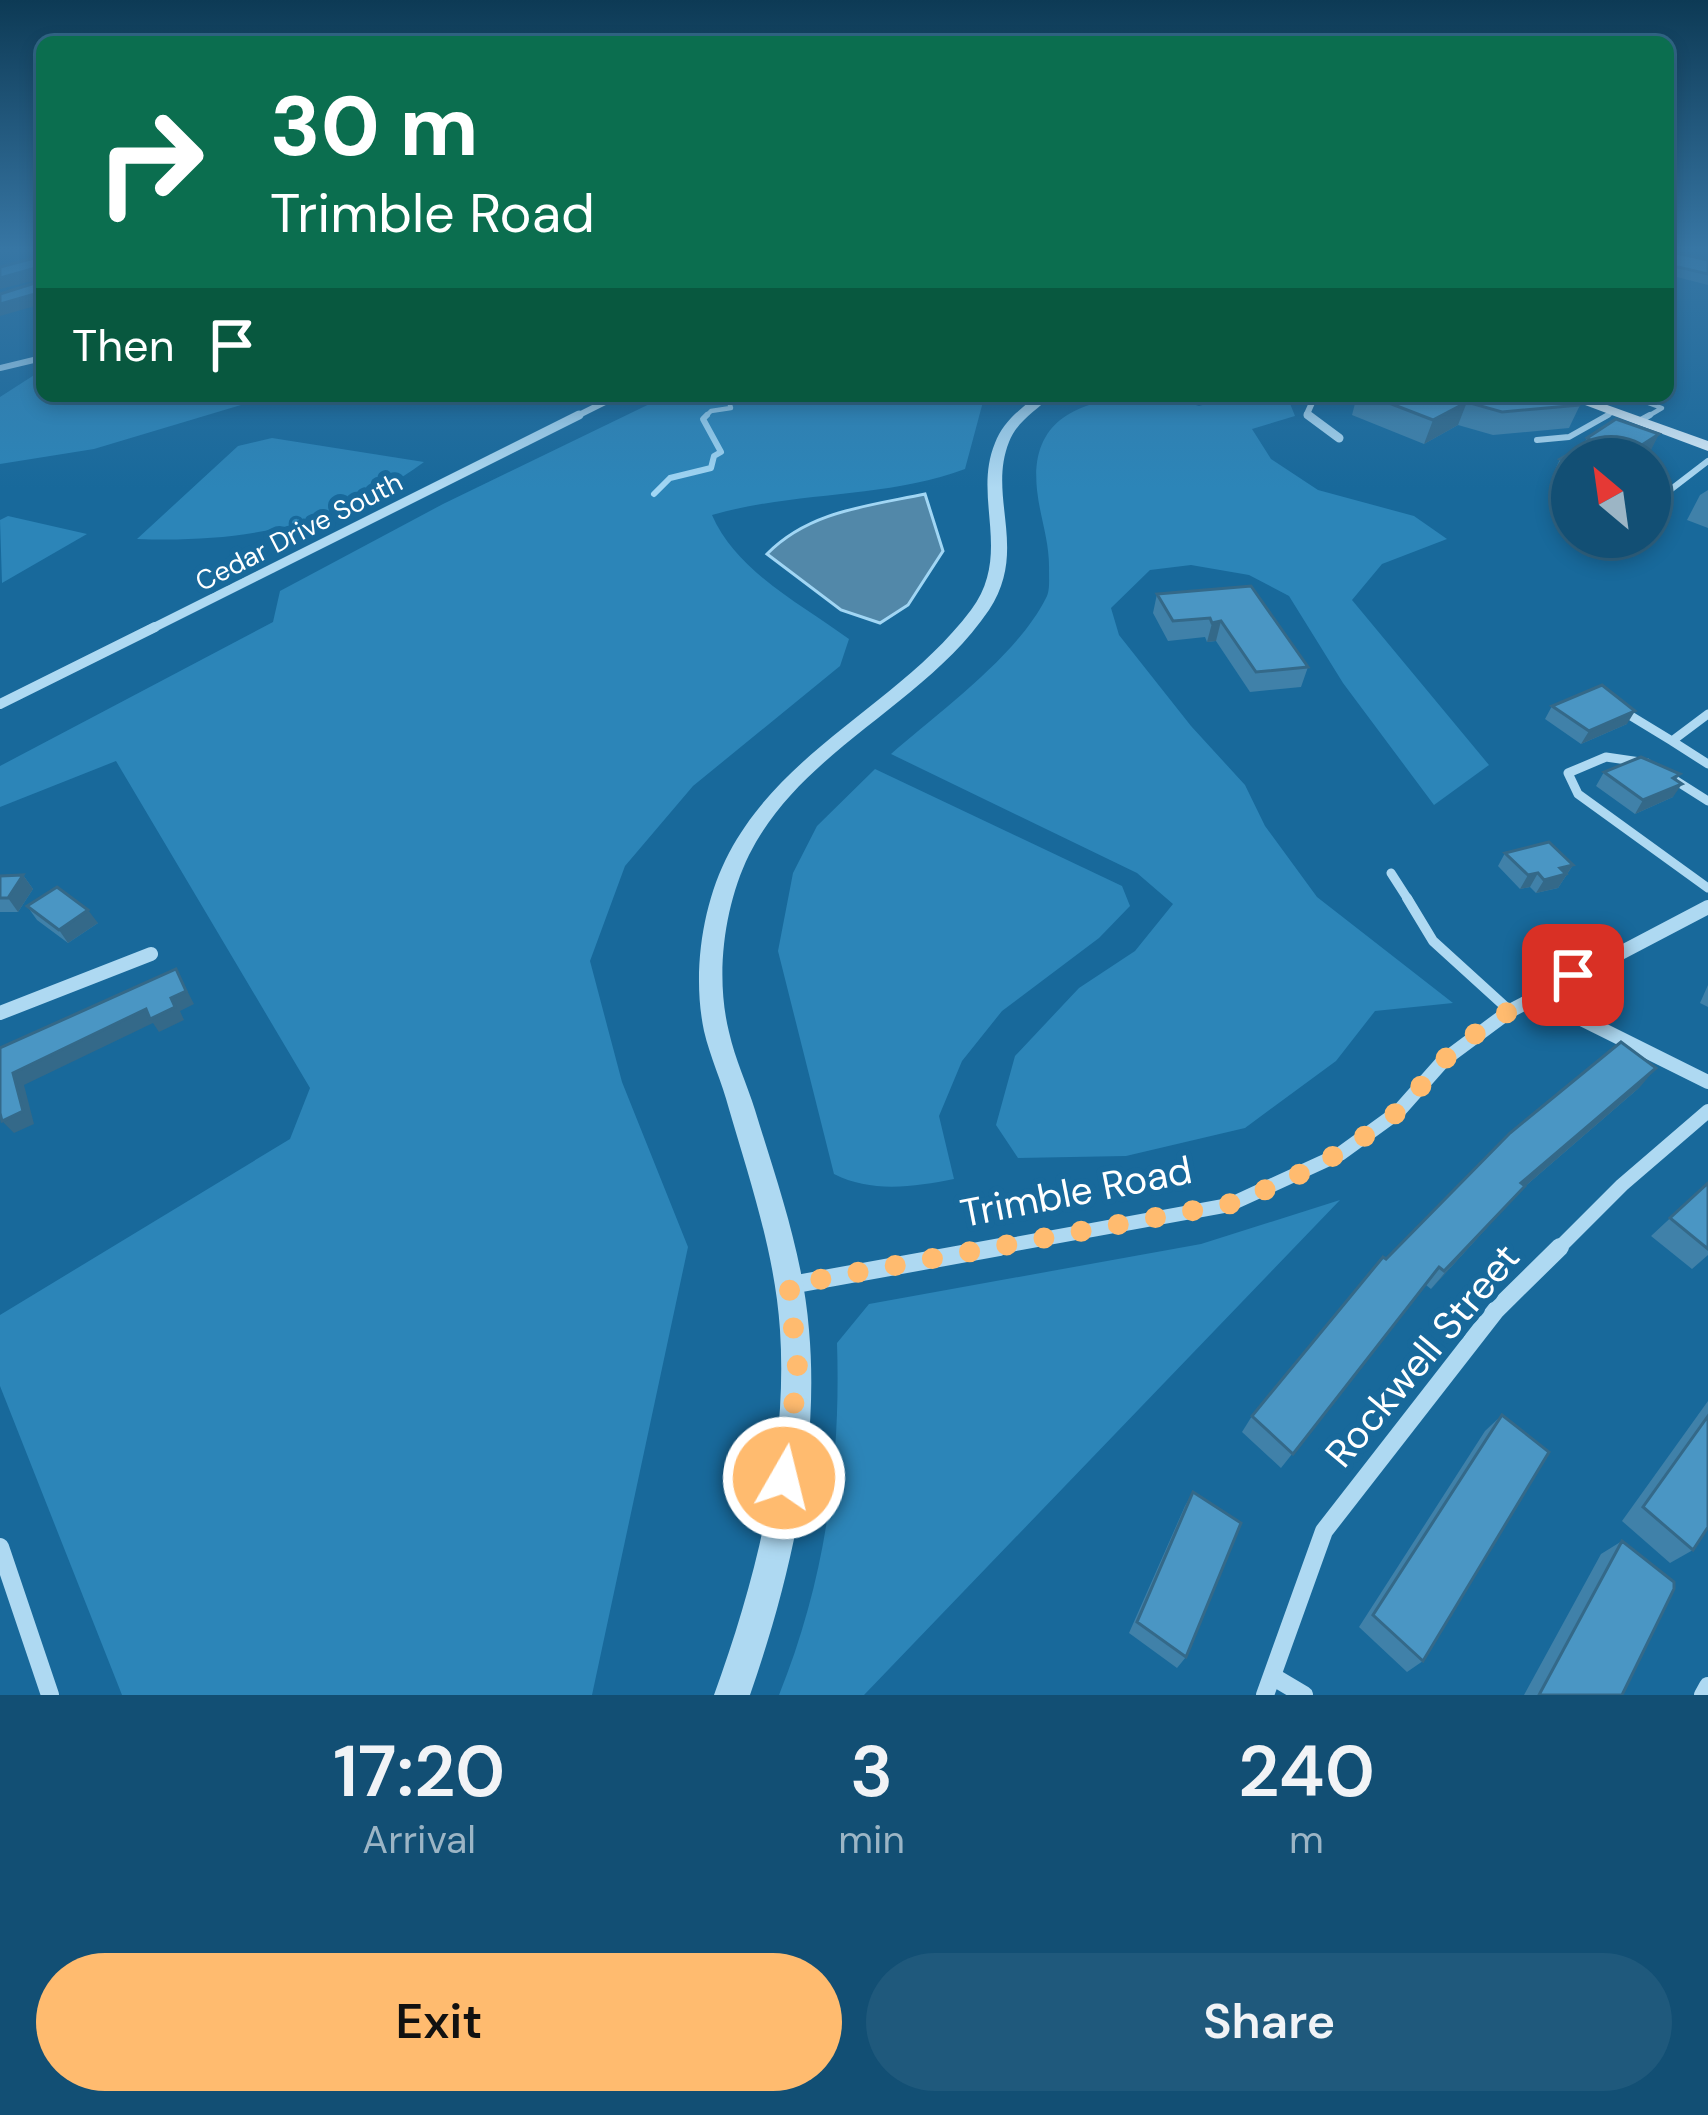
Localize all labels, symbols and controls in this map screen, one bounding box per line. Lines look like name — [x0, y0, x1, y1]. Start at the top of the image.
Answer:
text: 30 m — [270, 72, 479, 181]
icon: right — [72, 84, 228, 240]
text: Trimble Road — [270, 178, 595, 249]
icon: arrive — [199, 312, 265, 378]
text: Then — [72, 316, 175, 375]
north arrow — [1551, 438, 1671, 558]
map controls — [1551, 438, 1671, 558]
street label: Cedar Drive South — [189, 464, 408, 599]
pin — [1522, 924, 1624, 1026]
icon: arrive — [1540, 942, 1606, 1008]
street label: Trimble Road — [956, 1144, 1196, 1239]
street label: Rockwell Street — [1314, 1233, 1531, 1478]
position arrow — [721, 1415, 847, 1541]
text: 17:20 — [333, 1725, 505, 1818]
text: 3 — [850, 1725, 893, 1818]
text: 240 — [1238, 1725, 1375, 1818]
text: Arrival — [362, 1814, 476, 1865]
text: min — [838, 1814, 905, 1865]
text: m — [1289, 1814, 1324, 1865]
button: Exit — [36, 1953, 842, 2091]
button: Share — [866, 1953, 1672, 2091]

